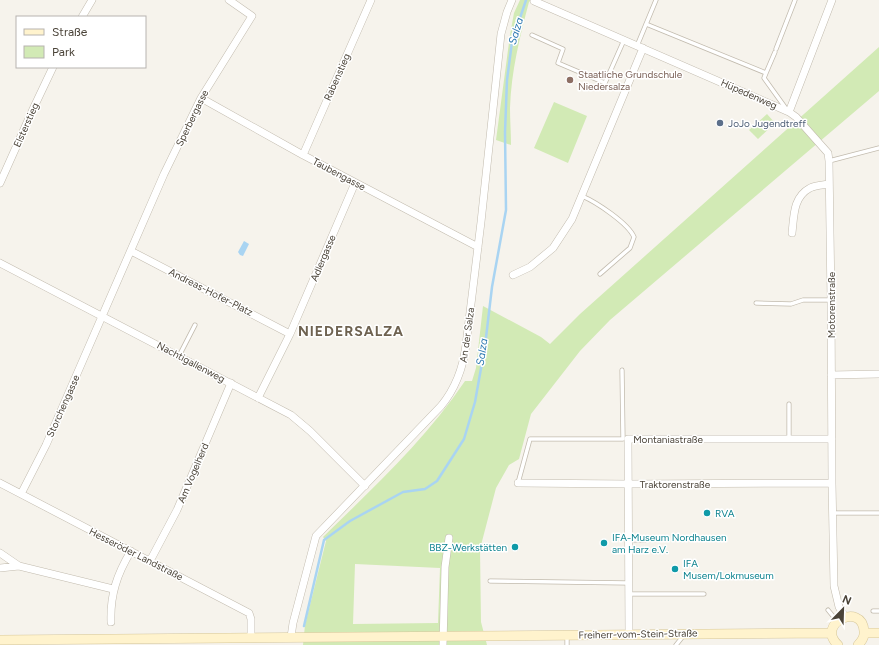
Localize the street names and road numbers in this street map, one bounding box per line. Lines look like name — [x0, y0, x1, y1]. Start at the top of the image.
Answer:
street label: Rabenstieg — [321, 51, 353, 103]
street label: Hüpedenweg — [719, 76, 779, 112]
street label: Sperbergasse — [173, 87, 212, 148]
street label: Elsterstieg — [10, 101, 42, 149]
street label: Taubengasse — [310, 155, 368, 194]
street label: Adlergasse — [307, 232, 339, 283]
street label: Andreas-Hofer-Platz — [167, 265, 255, 319]
street label: Motorenstraße — [825, 271, 838, 338]
street label: An der Salza — [457, 307, 477, 363]
street label: Nachtigallenweg — [155, 339, 227, 385]
street label: Storchengasse — [43, 372, 83, 439]
street label: Montaniastraße — [633, 433, 703, 446]
street label: Am Vogelherd — [175, 441, 212, 505]
street label: Traktorenstraße — [640, 478, 711, 491]
street label: Hesseröder Landstraße — [87, 525, 186, 584]
street label: Freiherr-vom-Stein-Straße — [578, 626, 698, 642]

